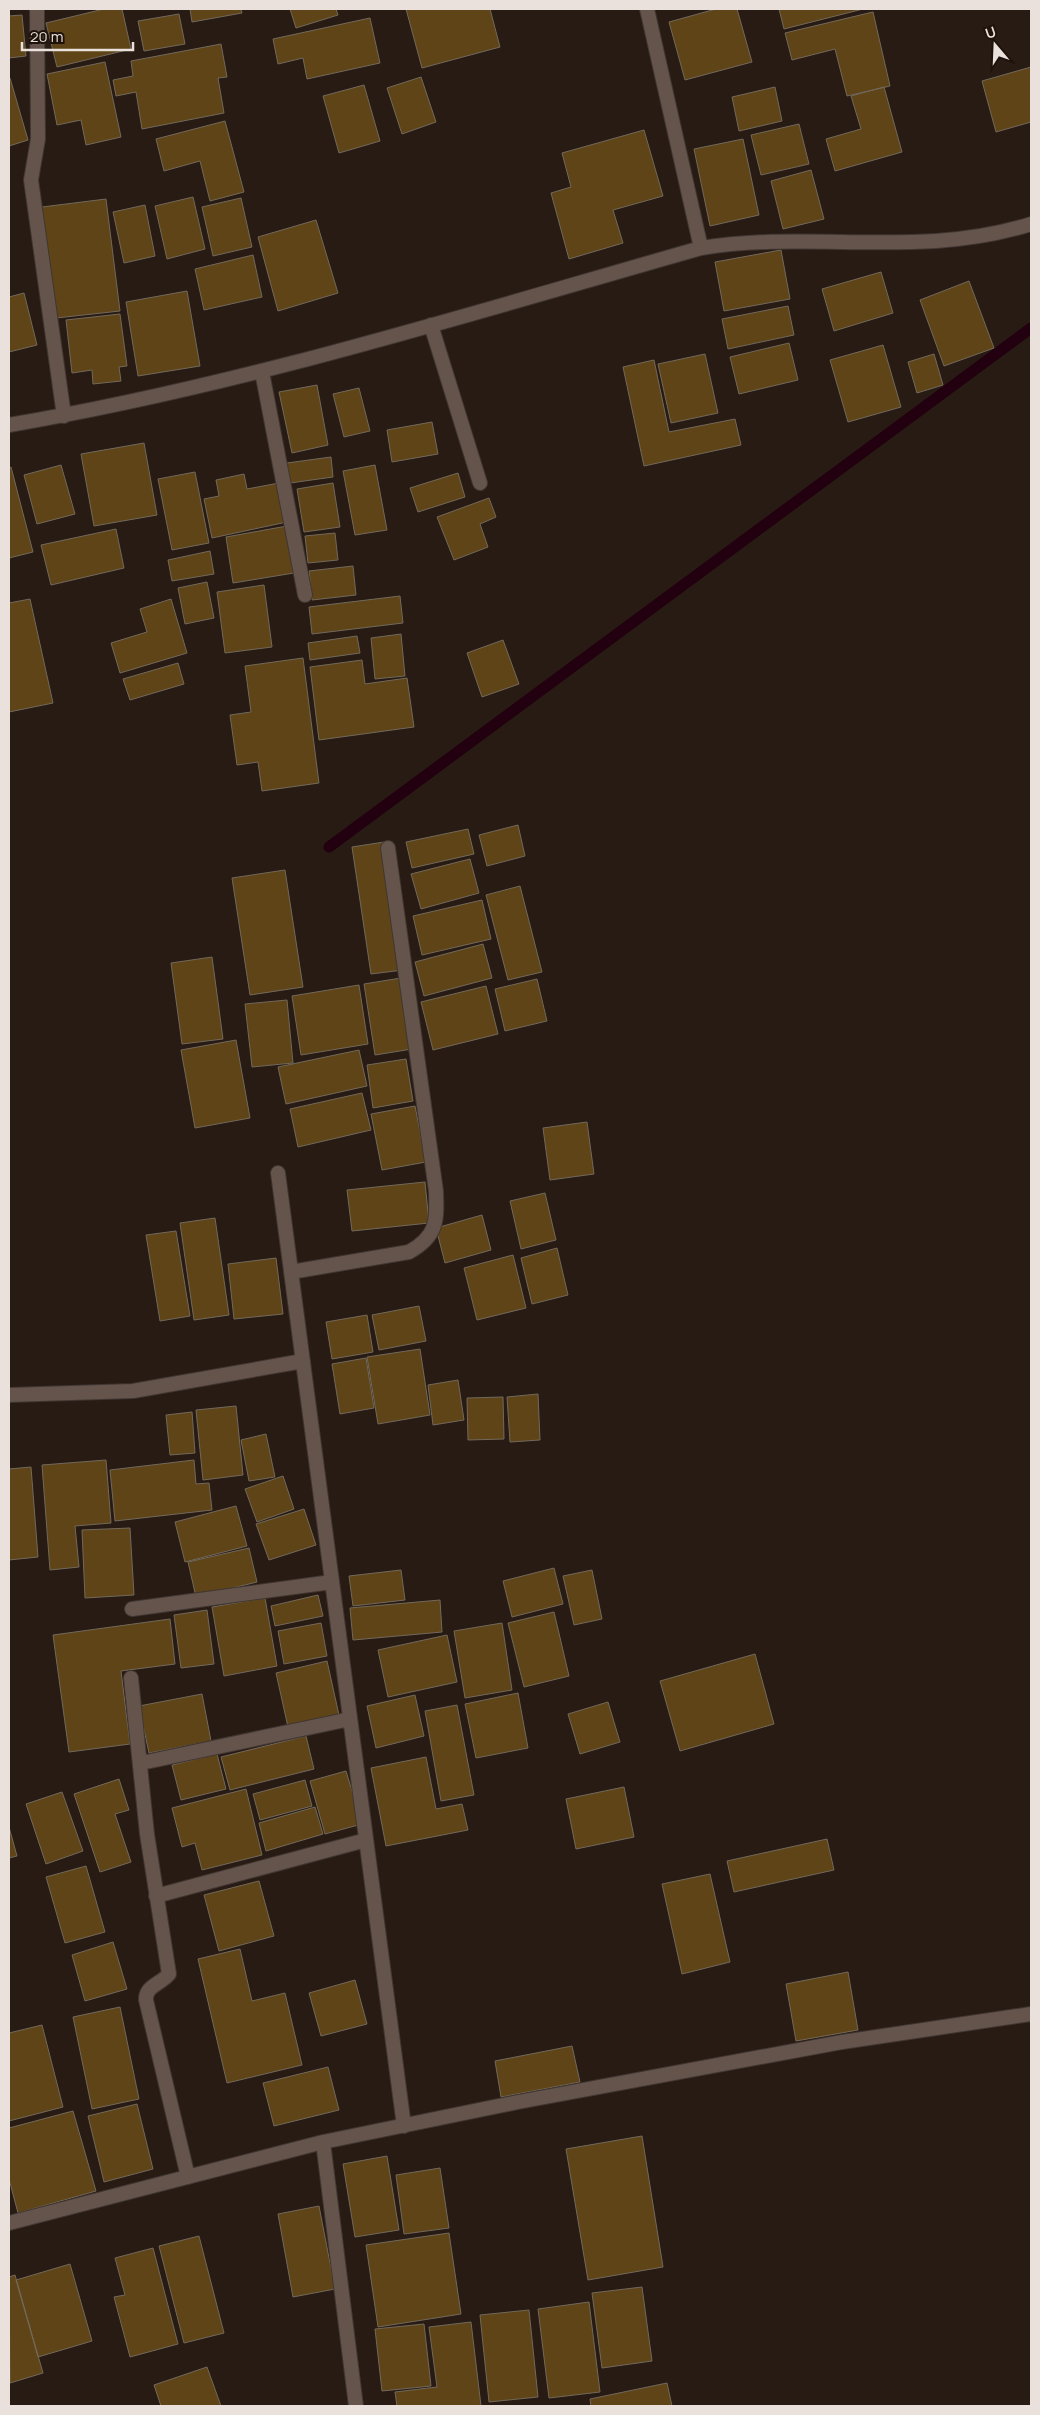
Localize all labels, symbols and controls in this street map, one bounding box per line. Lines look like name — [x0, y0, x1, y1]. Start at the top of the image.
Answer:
scale bar — [22, 20, 134, 52]
north arrow — [970, 20, 1020, 70]
text: U — [983, 22, 998, 43]
text: 20 m — [30, 26, 63, 47]

